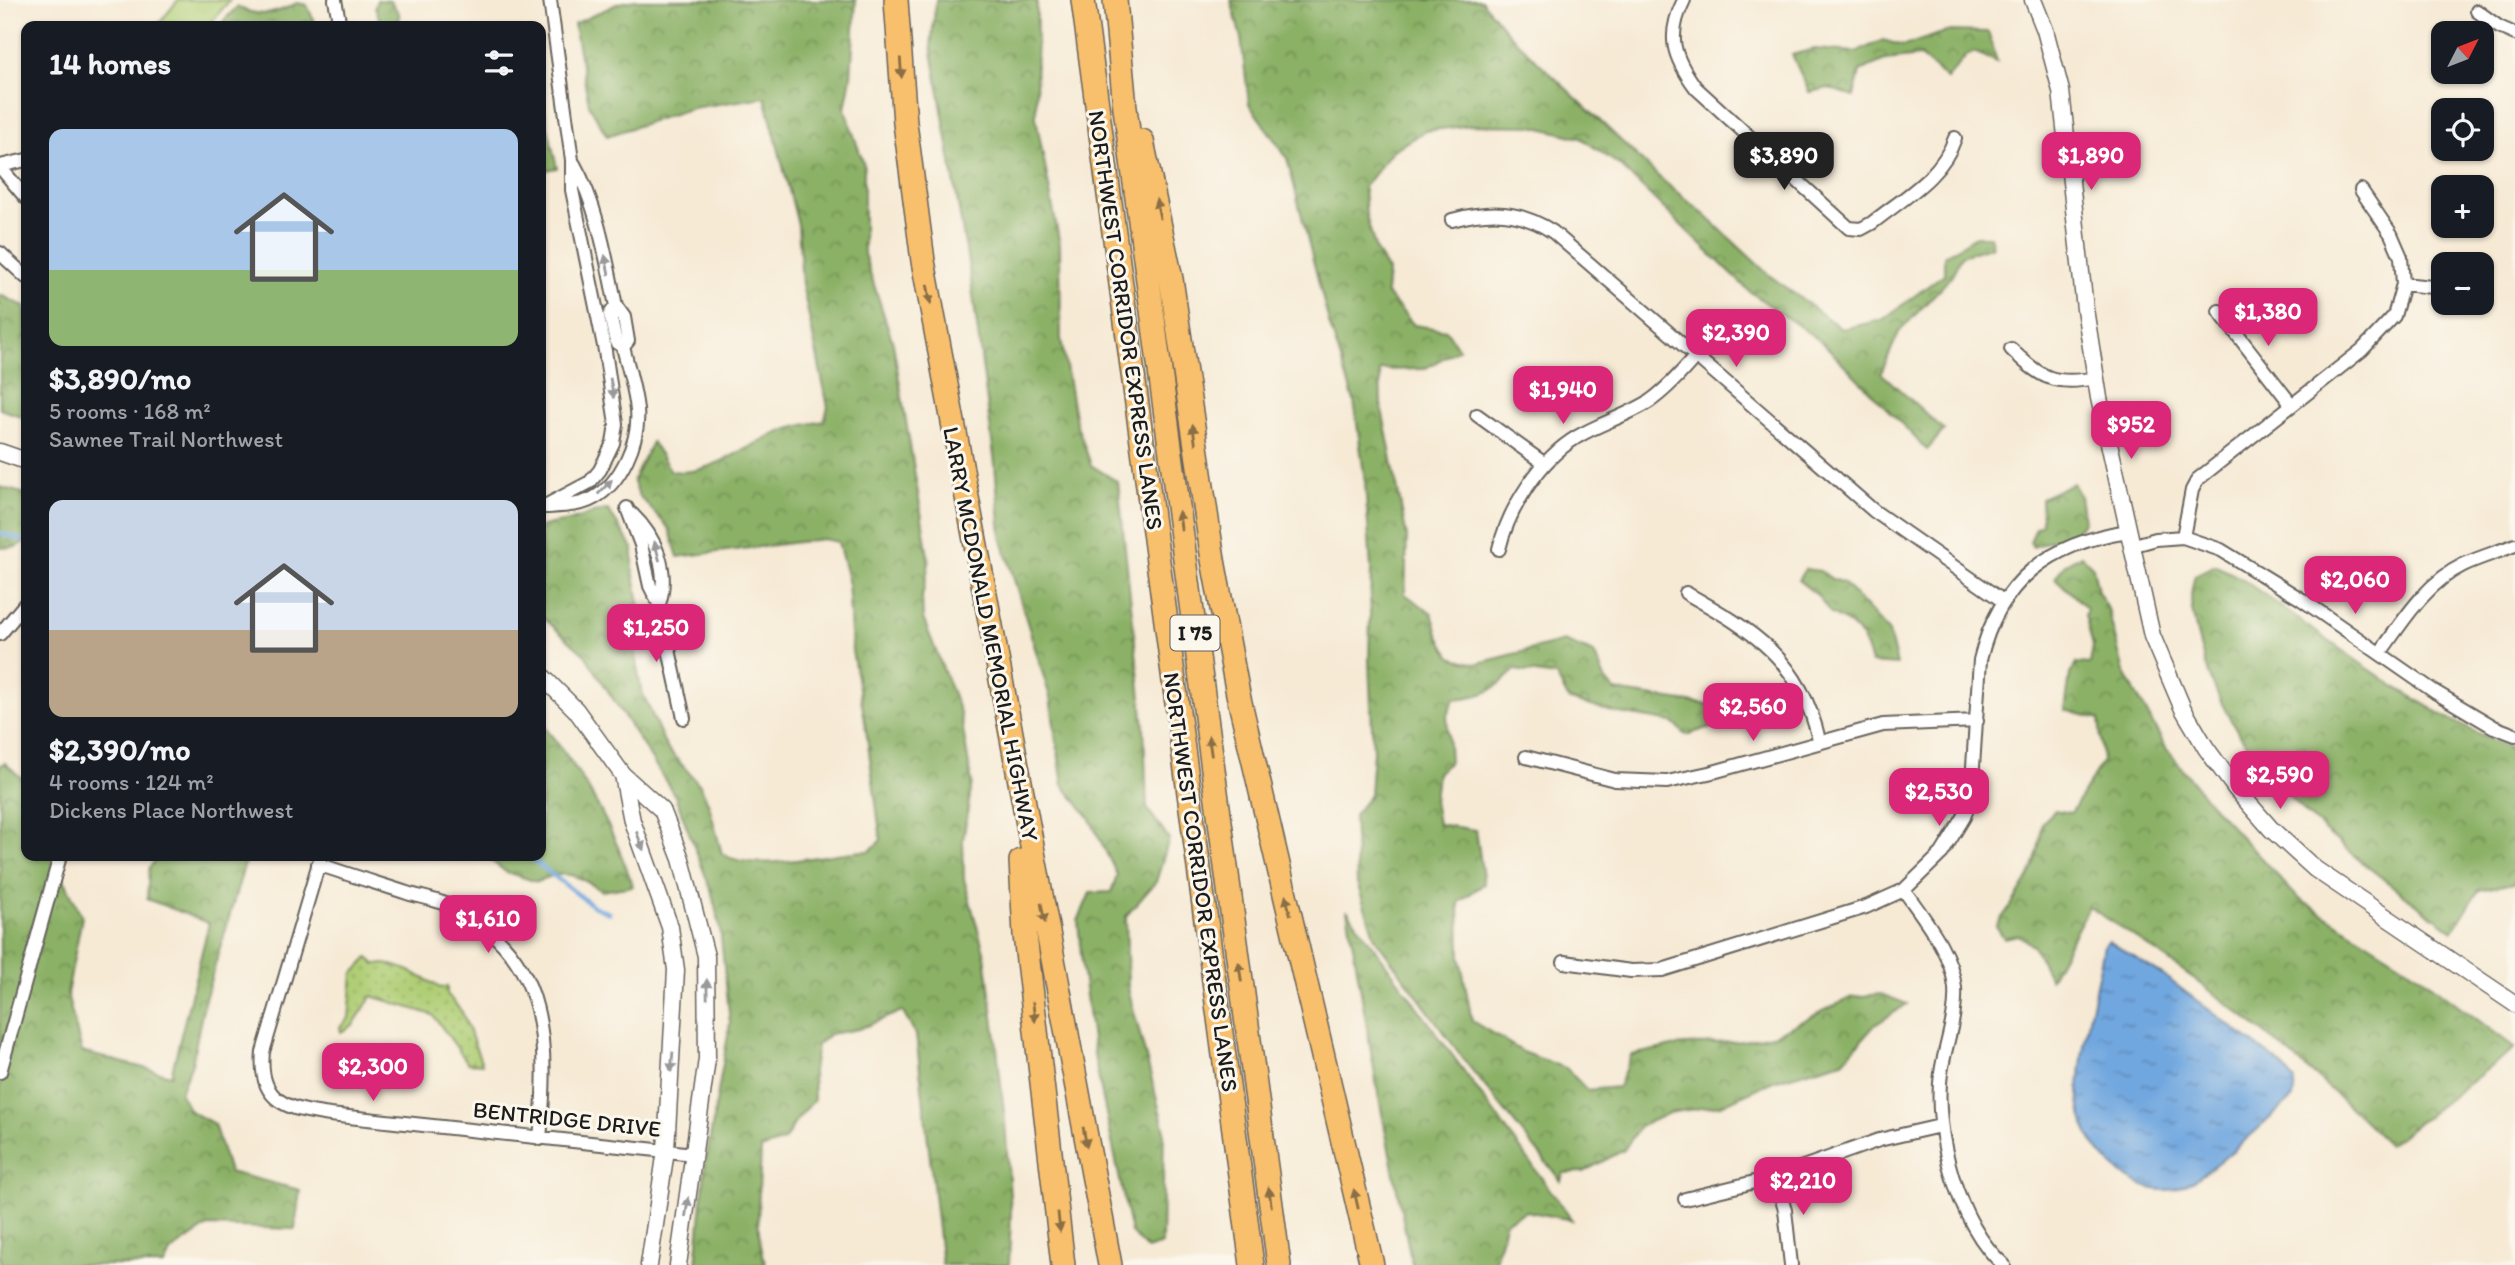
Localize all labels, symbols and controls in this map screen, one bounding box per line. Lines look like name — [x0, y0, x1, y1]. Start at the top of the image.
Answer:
north arrow — [2431, 21, 2494, 84]
map controls — [2431, 21, 2494, 315]
icon: filters — [480, 44, 518, 82]
text: 14 homes — [49, 45, 171, 82]
one-way arrow — [896, 57, 907, 79]
button: locate — [2431, 98, 2494, 161]
street label: NORTHWEST CORRIDOR EXPRESS LANES — [1083, 108, 1169, 532]
pin: $3,890 — [1727, 132, 1841, 192]
pin: $1,890 — [2034, 132, 2148, 192]
text: $3,890 — [1750, 141, 1818, 169]
text: $1,890 — [2058, 141, 2124, 169]
icon: home — [221, 174, 347, 300]
button: + — [2431, 175, 2494, 238]
one-way arrow — [1153, 198, 1164, 220]
button: − — [2431, 252, 2494, 315]
one-way arrow — [602, 254, 613, 276]
one-way arrow — [923, 283, 934, 305]
pin: $1,380 — [2211, 288, 2325, 348]
text: $1,380 — [2234, 297, 2302, 325]
pin: $2,390 — [1679, 310, 1793, 369]
text: $2,390 — [1702, 318, 1770, 346]
text: $3,890/mo — [49, 360, 191, 397]
pin: $1,940 — [1506, 366, 1620, 426]
text: $1,940 — [1529, 375, 1597, 403]
one-way arrow — [607, 377, 618, 399]
text: 5 rooms · 168 m² — [49, 397, 211, 425]
pin: $952 — [2090, 402, 2172, 461]
text: $952 — [2107, 410, 2155, 438]
one-way arrow — [1188, 423, 1199, 445]
street label: LARRY MCDONALD MEMORIAL HIGHWAY — [937, 424, 1045, 844]
text: Sawnee Trail Northwest — [49, 425, 283, 453]
one-way arrow — [597, 478, 614, 495]
one-way arrow — [1174, 510, 1185, 532]
one-way arrow — [651, 540, 662, 562]
icon: home — [221, 545, 347, 671]
pin: $2,060 — [2298, 556, 2412, 616]
text: $2,060 — [2320, 565, 2390, 593]
pin: $1,250 — [599, 604, 713, 664]
text: $1,250 — [623, 613, 689, 641]
road number: I 75 — [1170, 616, 1220, 650]
street label: NORTHWEST CORRIDOR EXPRESS LANES — [1158, 670, 1244, 1094]
pin: $2,560 — [1696, 684, 1810, 743]
text: $2,560 — [1719, 692, 1787, 720]
text: $2,390/mo — [49, 731, 191, 768]
one-way arrow — [1204, 735, 1215, 757]
pin: $2,590 — [2223, 752, 2337, 811]
text: $2,590 — [2246, 760, 2314, 788]
text: 4 rooms · 124 m² — [49, 768, 214, 796]
pin: $2,530 — [1882, 768, 1996, 828]
text: $2,530 — [1905, 777, 1973, 805]
text: Dickens Place Northwest — [49, 796, 293, 824]
one-way arrow — [634, 830, 645, 851]
one-way arrow — [1282, 894, 1293, 916]
pin: $1,610 — [431, 895, 545, 955]
one-way arrow — [1037, 902, 1048, 924]
text: $1,610 — [456, 904, 520, 932]
one-way arrow — [1235, 961, 1246, 983]
one-way arrow — [701, 977, 713, 999]
one-way arrow — [1029, 1002, 1040, 1024]
pin: $2,300 — [316, 1044, 430, 1103]
text: $2,300 — [338, 1052, 408, 1080]
one-way arrow — [666, 1052, 677, 1074]
street label: BENTRIDGE DRIVE — [472, 1095, 662, 1143]
one-way arrow — [1080, 1126, 1091, 1148]
pin: $2,210 — [1746, 1158, 1860, 1217]
text: $2,210 — [1770, 1166, 1836, 1194]
one-way arrow — [1265, 1186, 1276, 1208]
one-way arrow — [1350, 1187, 1361, 1209]
one-way arrow — [682, 1196, 693, 1218]
one-way arrow — [1053, 1211, 1064, 1233]

